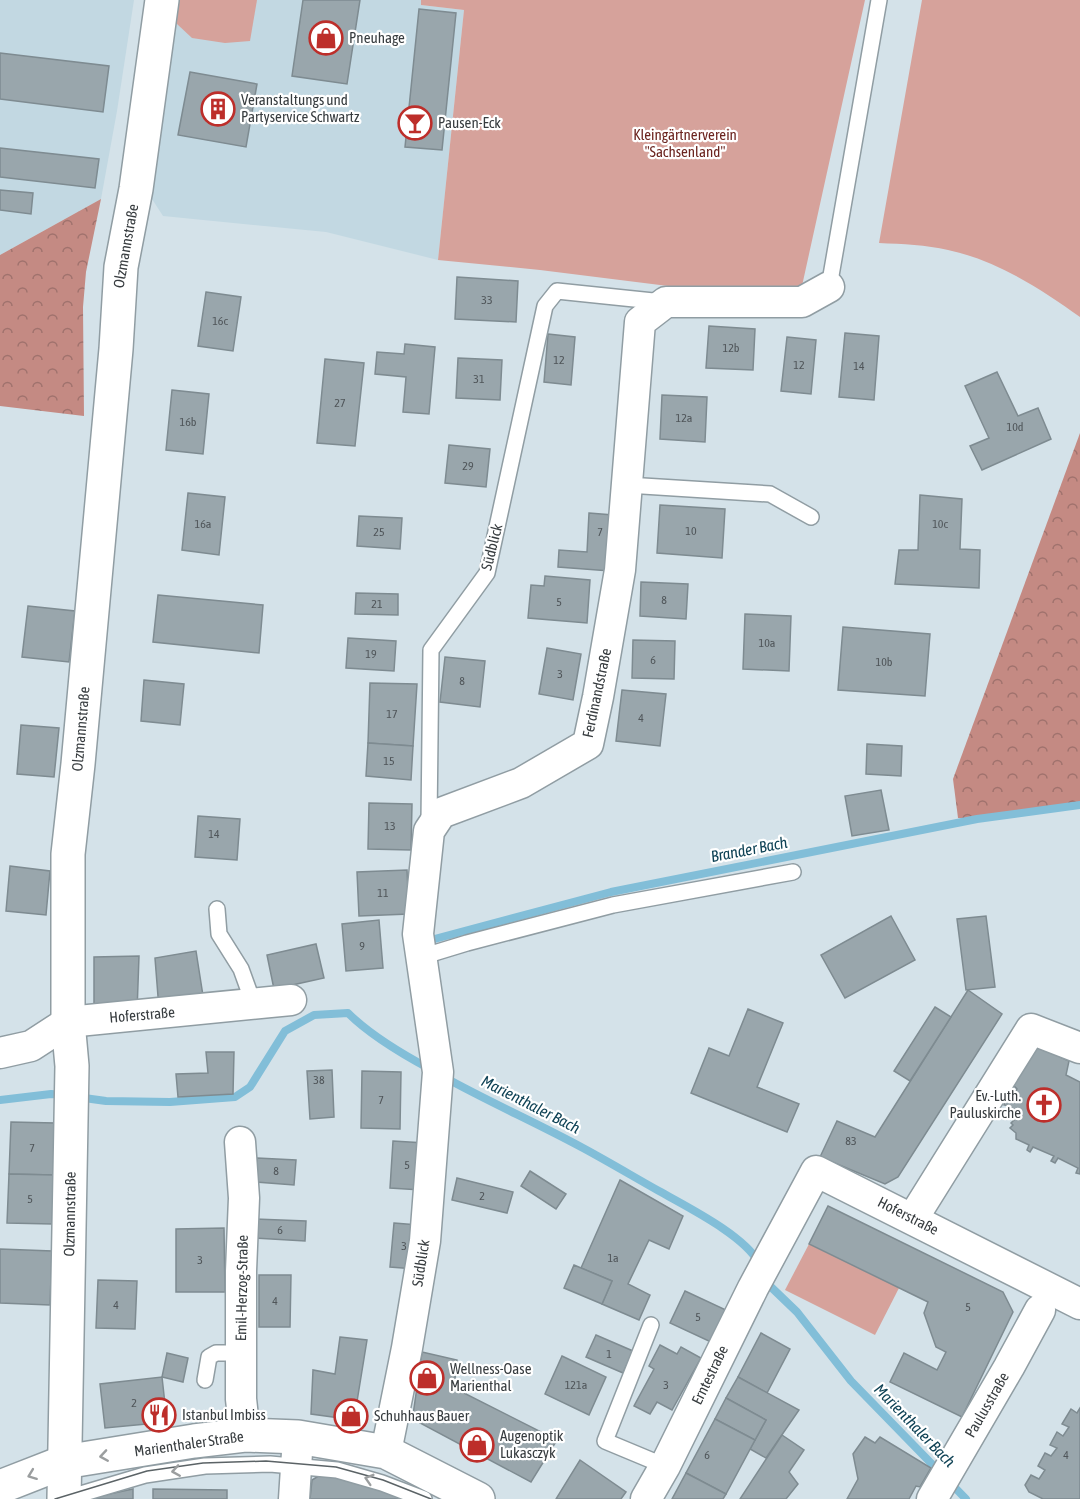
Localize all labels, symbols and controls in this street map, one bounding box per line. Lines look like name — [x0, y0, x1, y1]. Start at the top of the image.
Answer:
shop icon: Pneuhage — [308, 20, 344, 56]
place label: Pneuhage — [349, 29, 405, 46]
building icon: Veranstaltungs und Partyservice Schwartz — [200, 91, 236, 127]
place label: Veranstaltungs und Partyservice Schwartz — [241, 91, 360, 125]
bar icon: Pausen-Eck — [397, 105, 433, 141]
place label: Pausen-Eck — [438, 114, 501, 131]
park label: Kleingärtnerverein "Sachsenland" — [633, 126, 737, 160]
street label: Olzmannstraße — [110, 202, 141, 289]
house number: 33 — [481, 293, 493, 307]
house number: 16c — [212, 314, 228, 328]
house number: 12b — [723, 341, 740, 355]
house number: 12 — [553, 353, 565, 367]
house number: 12 — [793, 358, 805, 372]
house number: 14 — [853, 359, 865, 373]
house number: 31 — [473, 372, 485, 386]
house number: 27 — [334, 396, 346, 410]
house number: 12a — [676, 411, 692, 425]
house number: 16b — [180, 415, 197, 429]
house number: 10d — [1007, 420, 1023, 434]
house number: 29 — [462, 459, 474, 473]
house number: 16a — [195, 517, 211, 531]
house number: 10c — [932, 517, 948, 531]
street label: Südblick — [478, 521, 506, 572]
house number: 10 — [685, 524, 697, 538]
house number: 25 — [373, 525, 385, 539]
house number: 7 — [597, 525, 603, 539]
house number: 8 — [661, 593, 667, 607]
house number: 5 — [556, 595, 562, 609]
house number: 21 — [371, 597, 383, 611]
house number: 10a — [759, 636, 775, 650]
house number: 19 — [365, 647, 377, 661]
street label: Ferdinandstraße — [579, 647, 614, 739]
house number: 6 — [650, 653, 656, 667]
house number: 10b — [876, 655, 893, 669]
house number: 3 — [557, 667, 563, 681]
house number: 8 — [459, 674, 465, 688]
street label: Olzmannstraße — [68, 686, 93, 772]
house number: 17 — [386, 707, 398, 721]
house number: 4 — [638, 711, 644, 725]
house number: 15 — [383, 754, 395, 768]
house number: 13 — [384, 819, 396, 833]
house number: 14 — [208, 827, 220, 841]
water label: Brander Bach — [709, 833, 789, 865]
house number: 11 — [377, 886, 389, 900]
house number: 9 — [359, 939, 365, 953]
street label: Hoferstraße — [108, 1003, 176, 1026]
water label: Marienthaler Bach — [479, 1071, 584, 1137]
house number: 38 — [313, 1073, 325, 1087]
place label: Ev.-Luth. Pauluskirche — [950, 1087, 1021, 1121]
church icon: Ev.-Luth. Pauluskirche — [1026, 1087, 1062, 1123]
house number: 7 — [378, 1093, 384, 1107]
house number: 83 — [845, 1134, 857, 1148]
house number: 7 — [29, 1141, 35, 1155]
house number: 5 — [404, 1158, 410, 1172]
house number: 8 — [273, 1164, 279, 1178]
street label: Olzmannstraße — [60, 1171, 79, 1257]
house number: 2 — [479, 1189, 485, 1203]
house number: 5 — [27, 1192, 33, 1206]
street label: Hoferstraße — [875, 1193, 942, 1238]
house number: 6 — [277, 1223, 283, 1237]
street label: Emil-Herzog-Straße — [232, 1234, 251, 1341]
street label: Südblick — [408, 1238, 433, 1288]
house number: 3 — [401, 1239, 407, 1253]
house number: 1a — [607, 1251, 619, 1265]
house number: 3 — [197, 1253, 203, 1267]
house number: 4 — [272, 1294, 278, 1308]
house number: 4 — [113, 1298, 119, 1312]
house number: 5 — [965, 1300, 971, 1314]
house number: 5 — [695, 1310, 701, 1324]
street label: Erntestraße — [688, 1342, 731, 1407]
house number: 1 — [606, 1347, 612, 1361]
shop icon: Wellness-Oase Marienthal — [409, 1360, 445, 1396]
place label: Wellness-Oase Marienthal — [450, 1360, 532, 1394]
street label: Paulusstraße — [961, 1369, 1012, 1440]
house number: 121a — [565, 1378, 587, 1392]
house number: 3 — [663, 1378, 669, 1392]
water label: Marienthaler Bach — [871, 1380, 959, 1470]
house number: 2 — [131, 1396, 137, 1410]
restaurant icon: Istanbul Imbiss — [141, 1397, 177, 1433]
shop icon: Schuhhaus Bauer — [333, 1398, 369, 1434]
place label: Istanbul Imbiss — [182, 1406, 266, 1423]
place label: Schuhhaus Bauer — [374, 1407, 470, 1424]
street label: Marienthaler Straße — [133, 1427, 245, 1460]
shop icon: Augenoptik Lukasczyk — [459, 1427, 495, 1463]
place label: Augenoptik Lukasczyk — [500, 1427, 564, 1461]
house number: 6 — [704, 1448, 710, 1462]
house number: 4 — [1063, 1448, 1069, 1462]
one-way arrow — [99, 1450, 109, 1462]
one-way arrow — [171, 1464, 180, 1476]
one-way arrow — [27, 1468, 38, 1480]
one-way arrow — [364, 1474, 375, 1486]

